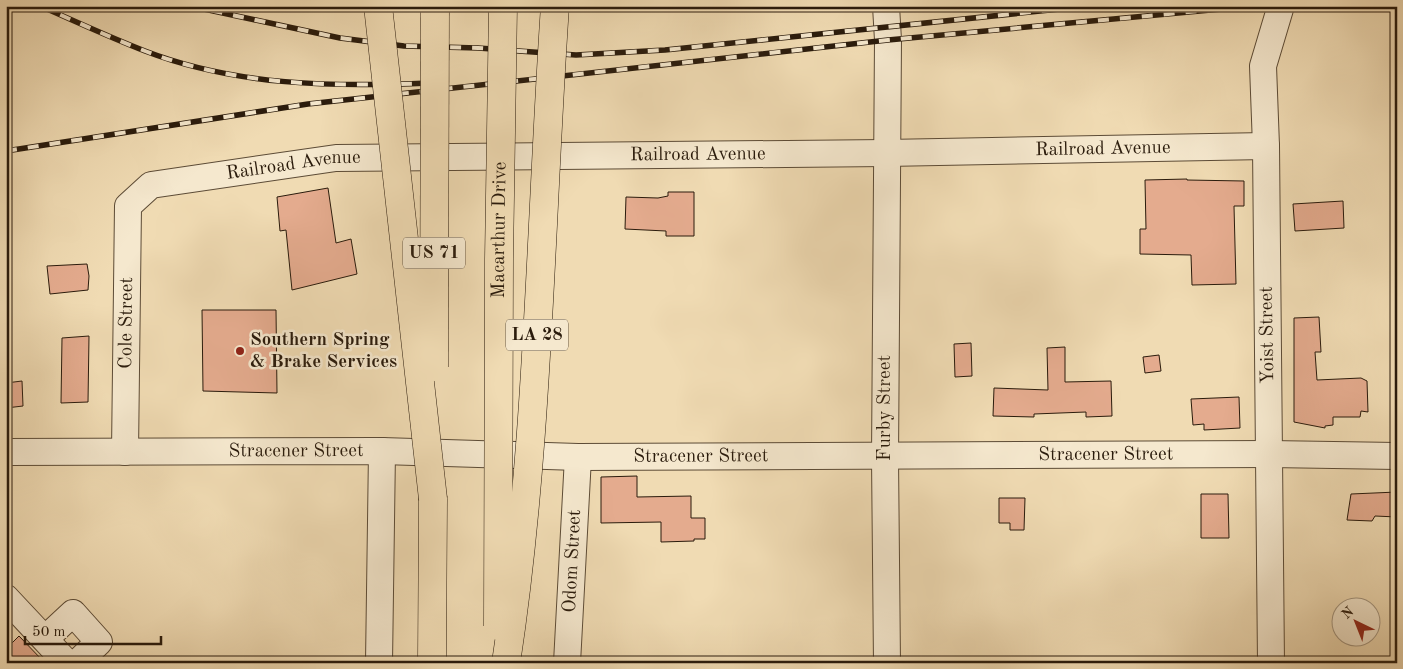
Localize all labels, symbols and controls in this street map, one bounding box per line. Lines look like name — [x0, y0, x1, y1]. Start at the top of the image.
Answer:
street label: Railroad Avenue — [1035, 138, 1171, 160]
street label: Railroad Avenue — [630, 145, 766, 165]
street label: Railroad Avenue — [225, 148, 361, 183]
street label: Macarthur Drive — [489, 161, 510, 298]
road number: US 71 — [403, 238, 465, 268]
street label: Cole Street — [117, 277, 137, 369]
street label: Yoist Street — [1258, 286, 1278, 384]
road number: LA 28 — [506, 320, 568, 350]
place label: Southern Spring & Brake Services — [250, 331, 397, 372]
marker: Southern Spring & Brake Services — [234, 345, 246, 357]
street label: Furby Street — [876, 355, 895, 461]
street label: Stracener Street — [228, 442, 364, 461]
street label: Stracener Street — [1038, 445, 1174, 465]
street label: Stracener Street — [633, 447, 769, 466]
street label: Odom Street — [560, 509, 585, 613]
north arrow — [1330, 596, 1380, 646]
text: N — [1339, 604, 1357, 622]
scale bar — [25, 614, 161, 646]
text: 50 m — [32, 625, 66, 640]

